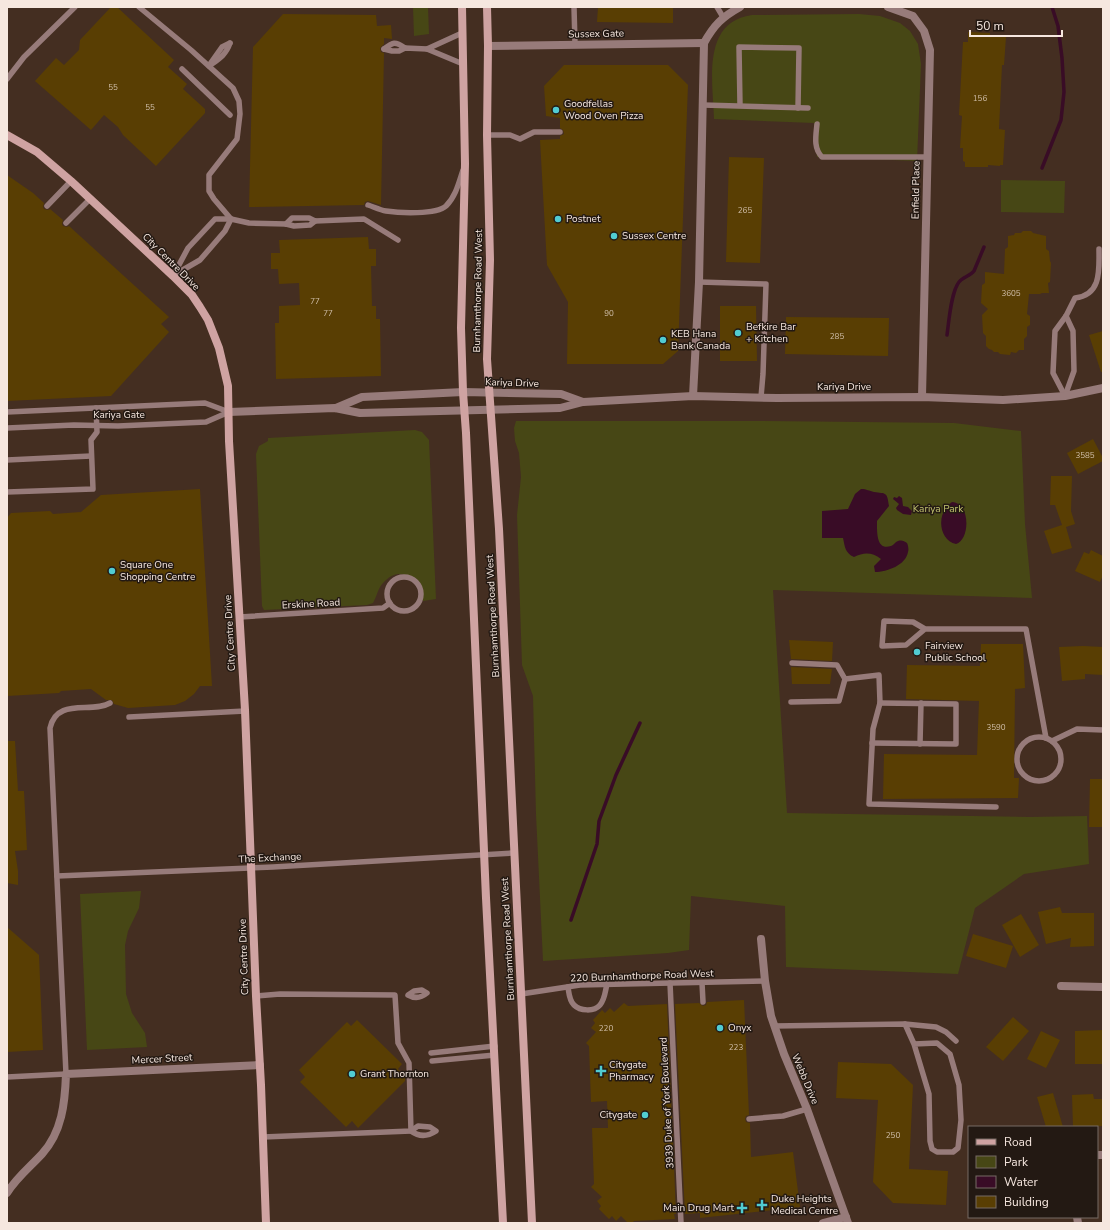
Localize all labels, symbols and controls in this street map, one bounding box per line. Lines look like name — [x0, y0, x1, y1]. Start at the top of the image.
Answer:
scale bar — [970, 12, 1062, 38]
text: 50 m — [976, 18, 1004, 34]
street label: Sussex Gate — [568, 27, 624, 41]
house number: 55 — [108, 82, 118, 93]
house number: 156 — [973, 93, 987, 104]
place label: Goodfellas Wood Oven Pizza — [564, 97, 643, 123]
house number: 55 — [145, 102, 155, 113]
marker: Goodfellas Wood Oven Pizza — [551, 105, 561, 115]
street label: Enfield Place — [908, 161, 924, 219]
house number: 265 — [738, 205, 752, 216]
place label: Postnet — [566, 212, 601, 226]
marker: Postnet — [553, 214, 563, 224]
street label: Burnhamthorpe Road West — [470, 229, 486, 353]
place label: Sussex Centre — [622, 229, 686, 243]
street label: City Centre Drive — [139, 230, 203, 294]
marker: Sussex Centre — [609, 231, 619, 241]
house number: 3605 — [1001, 288, 1021, 299]
house number: 77 — [310, 296, 320, 307]
house number: 77 — [323, 308, 333, 319]
house number: 90 — [604, 308, 614, 319]
place label: Befkire Bar + Kitchen — [746, 320, 796, 346]
place label: KEB Hana Bank Canada — [671, 327, 730, 353]
marker: Befkire Bar + Kitchen — [733, 328, 743, 338]
house number: 285 — [830, 331, 844, 342]
marker: KEB Hana Bank Canada — [658, 335, 668, 345]
street label: Kariya Drive — [485, 375, 539, 391]
street label: Kariya Drive — [817, 380, 871, 394]
street label: Kariya Gate — [93, 408, 145, 422]
house number: 3585 — [1075, 450, 1095, 461]
park label: Kariya Park — [913, 502, 964, 516]
street label: Burnhamthorpe Road West — [483, 554, 503, 678]
place label: Square One Shopping Centre — [120, 558, 195, 584]
marker: Square One Shopping Centre — [107, 566, 117, 576]
street label: City Centre Drive — [221, 595, 239, 671]
street label: Erskine Road — [282, 595, 341, 613]
place label: Fairview Public School — [925, 639, 986, 665]
marker: Fairview Public School — [912, 647, 922, 657]
house number: 3590 — [986, 722, 1006, 733]
street label: The Exchange — [238, 849, 302, 867]
street label: Burnhamthorpe Road West — [498, 877, 518, 1001]
street label: City Centre Drive — [236, 919, 252, 995]
street label: 220 Burnhamthorpe Road West — [570, 966, 715, 986]
place label: Onyx — [728, 1021, 752, 1035]
house number: 220 — [599, 1023, 613, 1034]
marker: Onyx — [715, 1023, 725, 1033]
street label: 3939 Duke of York Boulevard — [657, 1037, 677, 1169]
house number: 223 — [729, 1042, 743, 1053]
street label: Mercer Street — [131, 1050, 193, 1068]
street label: Webb Drive — [788, 1052, 822, 1106]
place label: Citygate Pharmacy — [609, 1058, 654, 1084]
marker: Citygate Pharmacy — [596, 1066, 606, 1076]
place label: Grant Thornton — [360, 1067, 429, 1081]
marker: Grant Thornton — [347, 1069, 357, 1079]
place label: Citygate — [599, 1108, 637, 1122]
marker: Citygate — [640, 1110, 650, 1120]
legend — [968, 1126, 1098, 1218]
house number: 250 — [886, 1130, 900, 1141]
text: Road — [1004, 1134, 1032, 1150]
text: Park — [1004, 1154, 1029, 1170]
text: Water — [1004, 1174, 1038, 1190]
place label: Duke Heights Medical Centre — [771, 1192, 838, 1218]
text: Building — [1004, 1194, 1049, 1210]
marker: Duke Heights Medical Centre — [756, 1199, 768, 1211]
place label: Main Drug Mart — [663, 1201, 734, 1215]
marker: Main Drug Mart — [737, 1203, 747, 1213]

